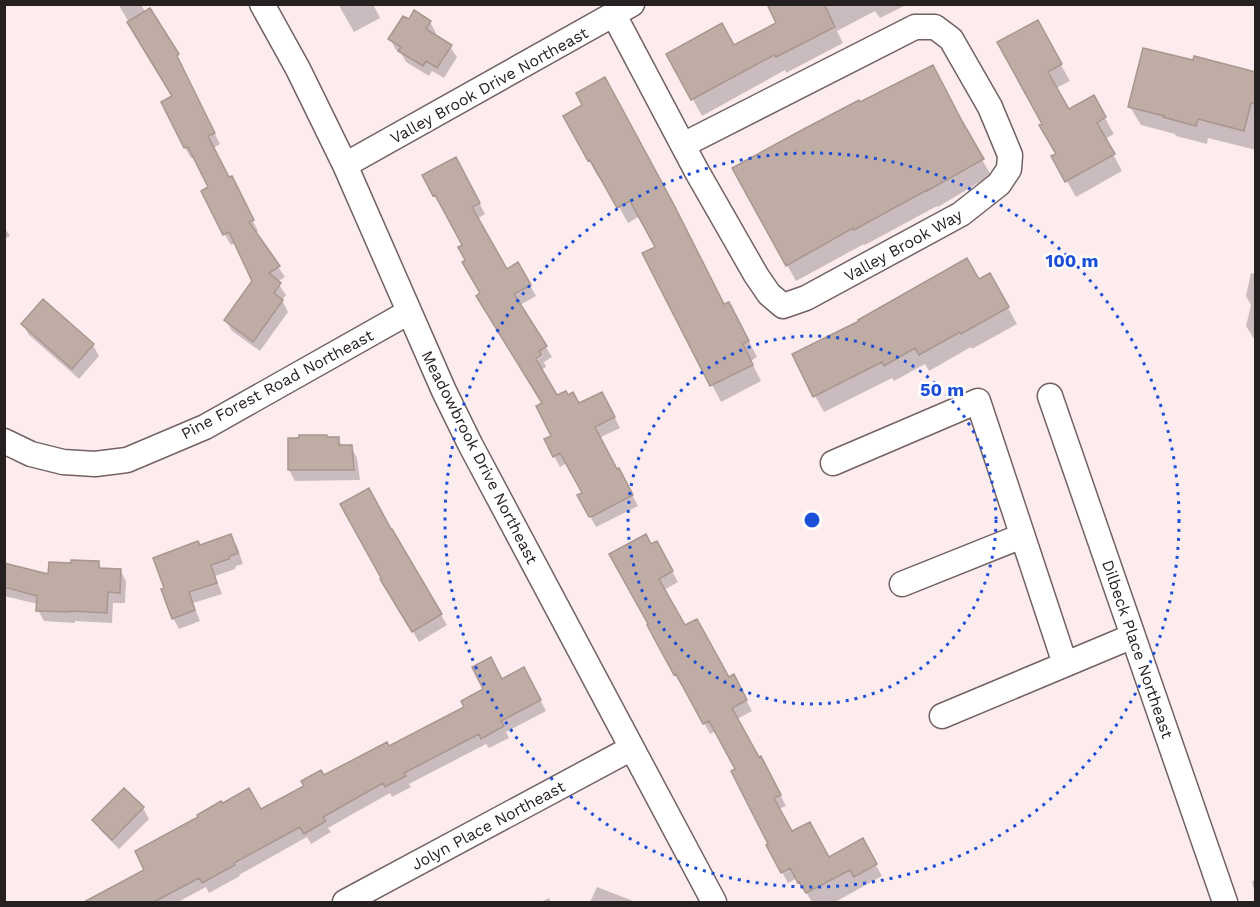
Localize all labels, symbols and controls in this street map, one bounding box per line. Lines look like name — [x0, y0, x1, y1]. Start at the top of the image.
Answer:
street label: Valley Brook Drive Northeast — [387, 23, 592, 148]
street label: Valley Brook Way — [841, 205, 966, 286]
text: 100 m — [1045, 250, 1099, 271]
street label: Pine Forest Road Northeast — [178, 325, 377, 443]
street label: Meadowbrook Drive Northeast — [417, 347, 542, 567]
text: 50 m — [920, 379, 964, 400]
centre of rings — [802, 510, 822, 530]
street label: Dilbeck Place Northeast — [1098, 557, 1177, 741]
street label: Jolyn Place Northeast — [408, 777, 569, 874]

